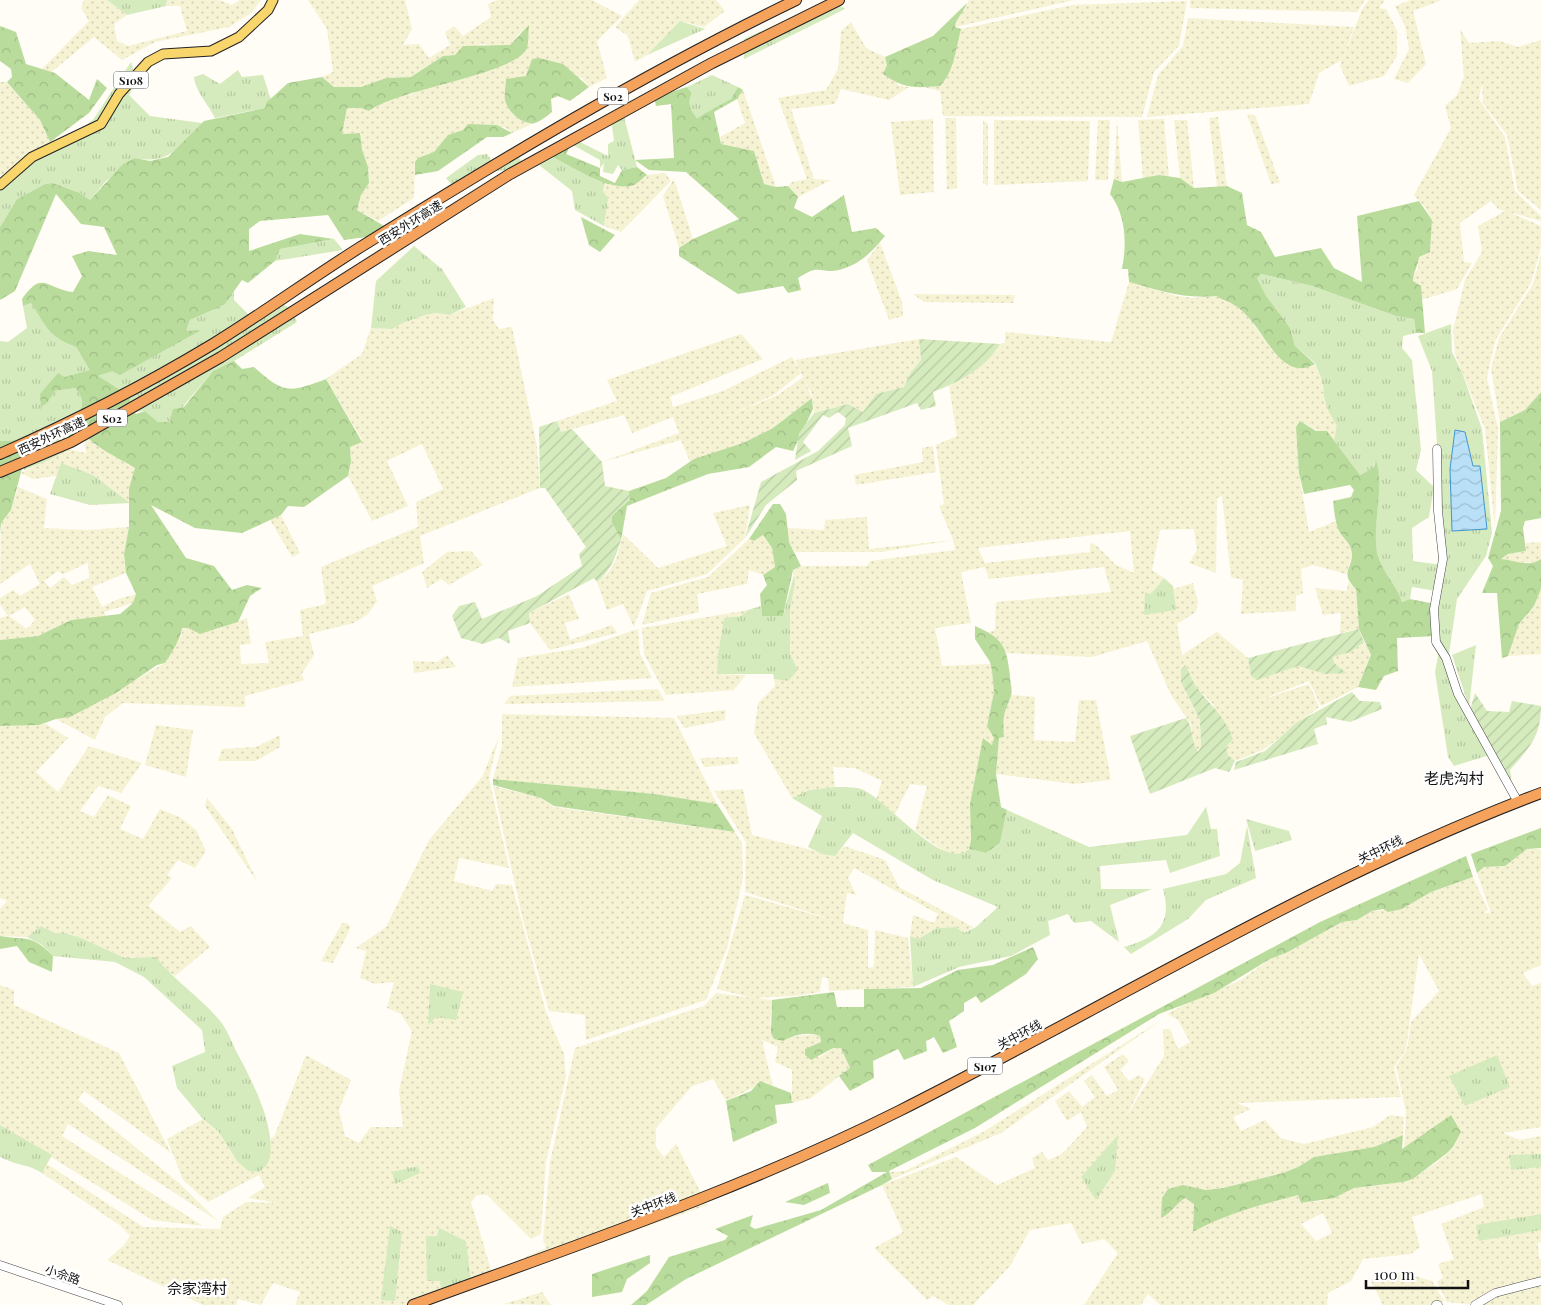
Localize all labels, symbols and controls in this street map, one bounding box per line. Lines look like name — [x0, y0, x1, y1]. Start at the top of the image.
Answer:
road number: S108 — [114, 72, 148, 88]
road number: S02 — [598, 88, 628, 104]
street label: 西安外环高速 — [375, 196, 445, 248]
road number: S02 — [97, 409, 127, 426]
street label: 西安外环高速 — [15, 413, 87, 457]
district label: 老虎沟村 — [1424, 768, 1484, 788]
street label: 关中环线 — [1355, 831, 1405, 867]
street label: 关中环线 — [994, 1016, 1044, 1052]
road number: S107 — [968, 1058, 1002, 1074]
street label: 关中环线 — [628, 1188, 678, 1220]
scale bar — [1366, 1258, 1468, 1290]
street label: 小佘路 — [43, 1261, 83, 1287]
text: 100 m — [1374, 1264, 1415, 1284]
district label: 佘家湾村 — [167, 1278, 227, 1298]

